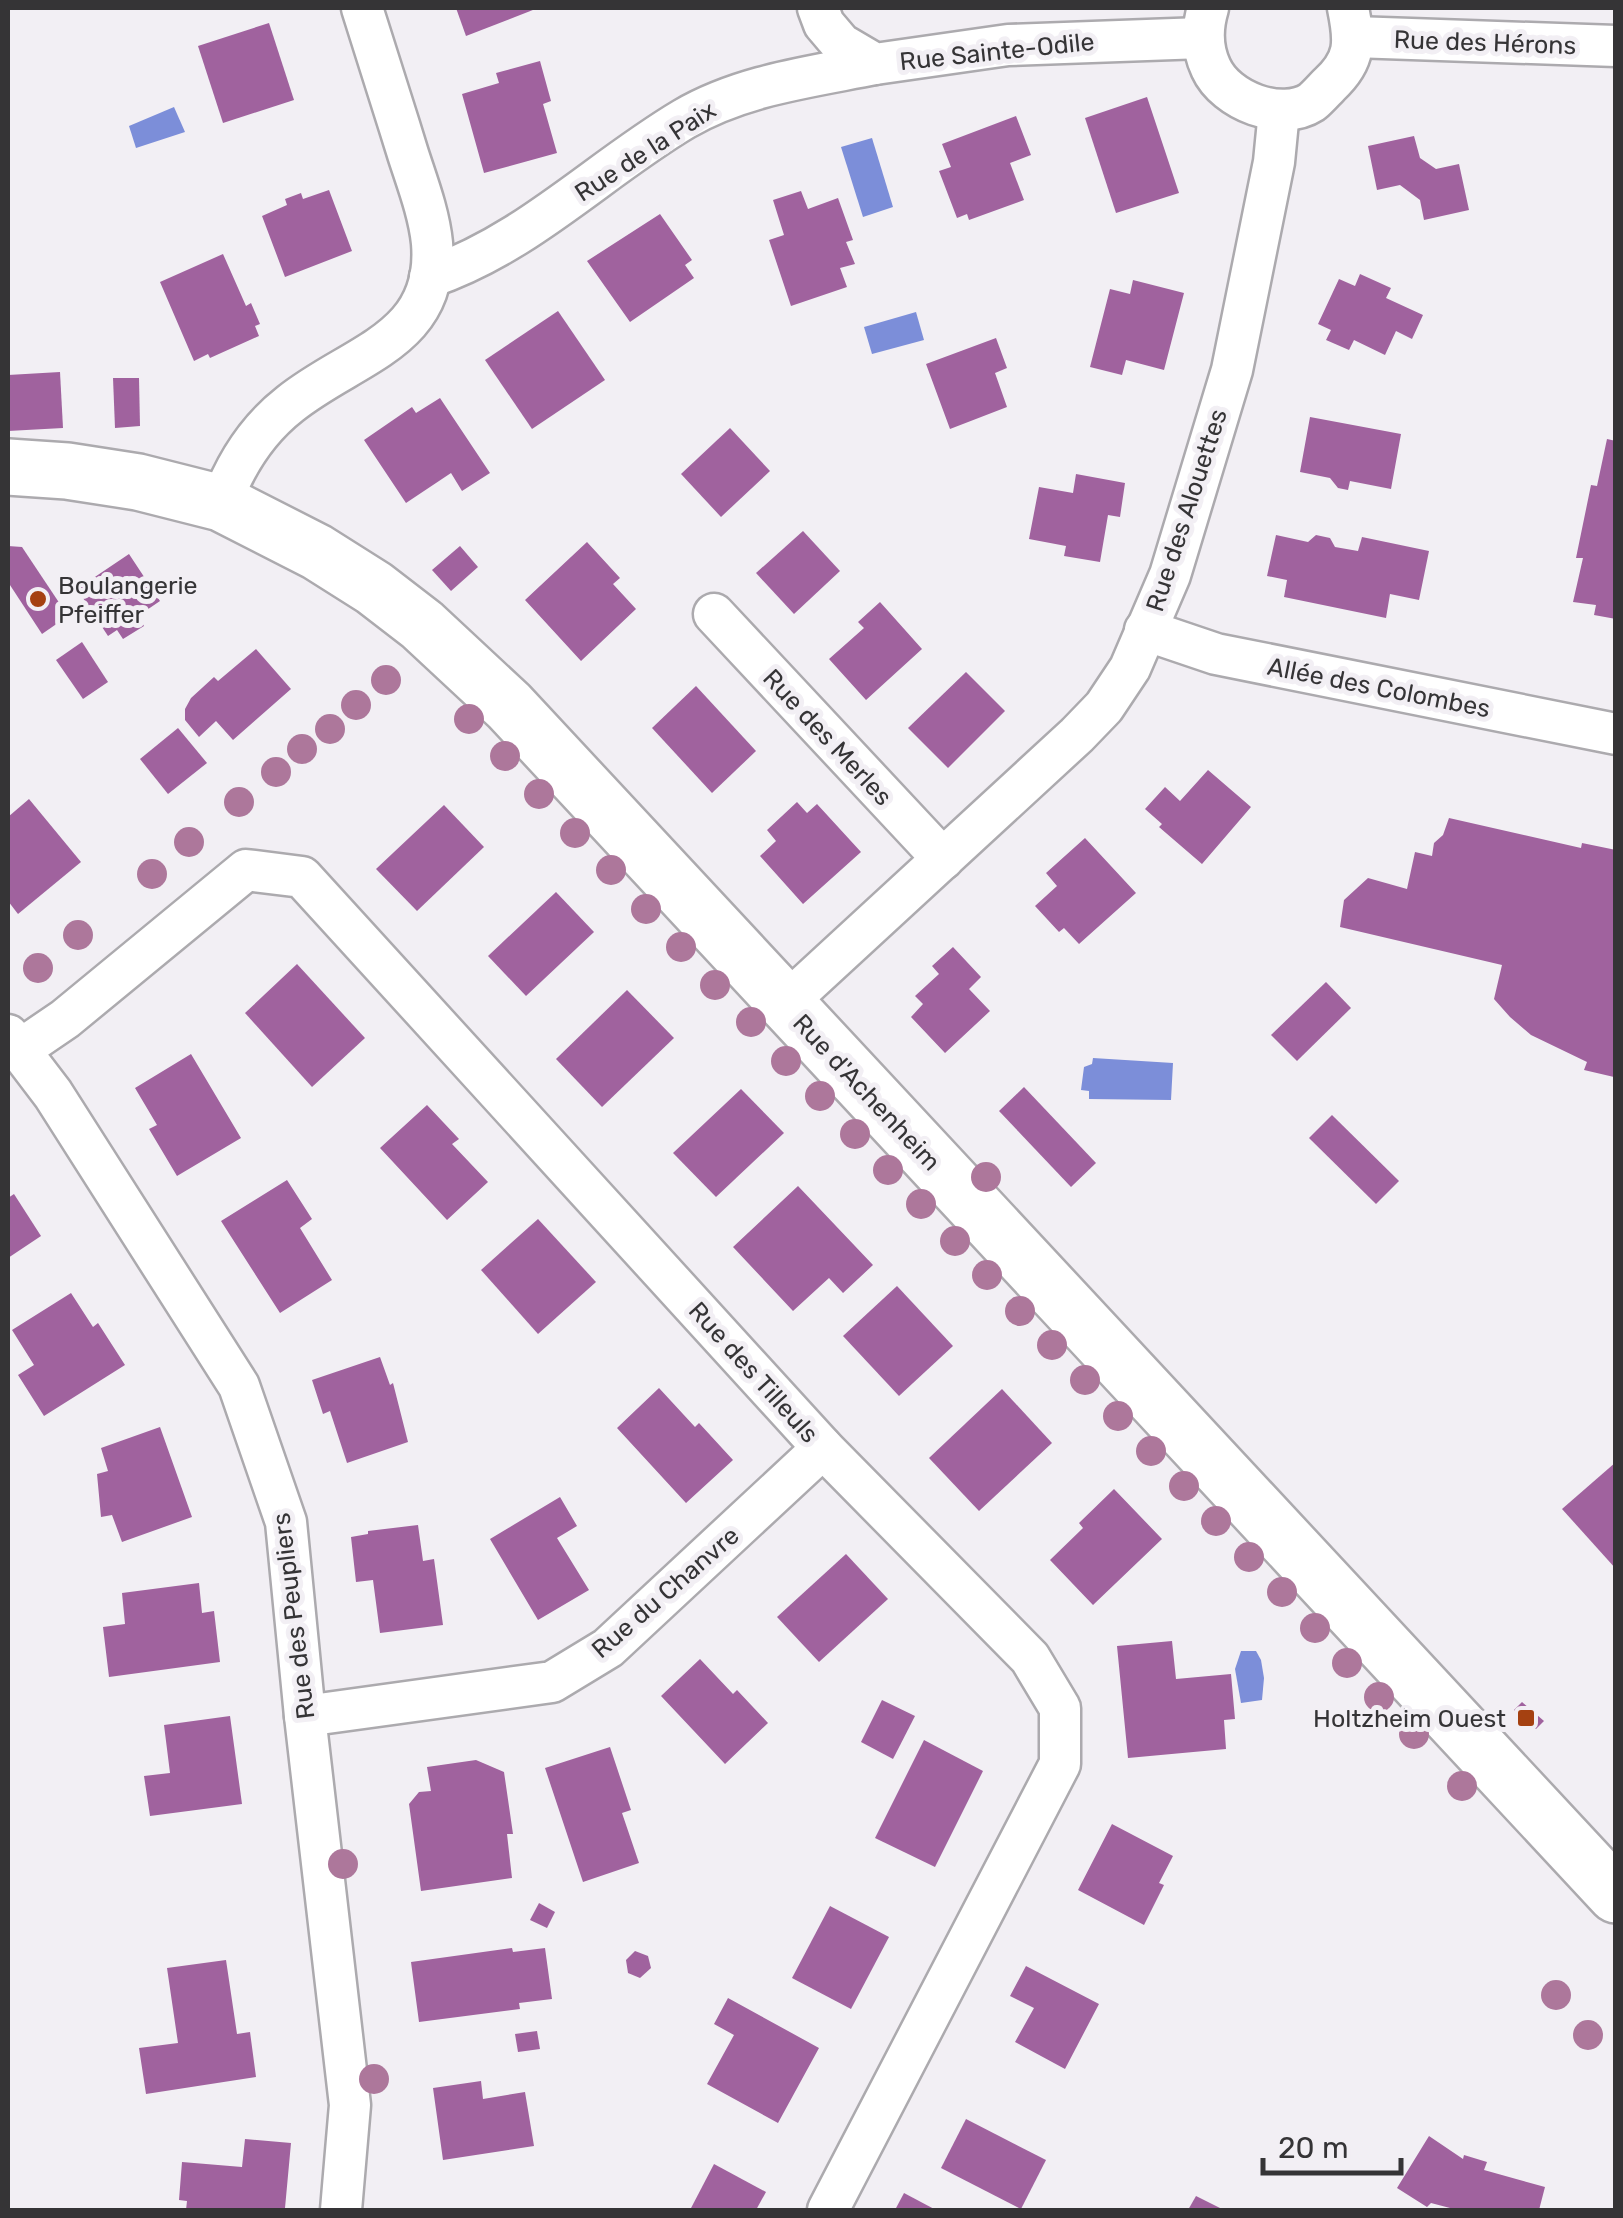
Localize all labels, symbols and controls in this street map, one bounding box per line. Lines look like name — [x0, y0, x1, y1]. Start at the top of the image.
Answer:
street label: Rue des Hérons — [1393, 25, 1577, 60]
street label: Rue Sainte-Odile — [898, 27, 1096, 76]
street label: Rue de la Paix — [570, 95, 721, 208]
street label: Rue des Alouettes — [1140, 405, 1233, 615]
place label: Boulangerie Pfeiffer — [58, 571, 198, 629]
marker: Boulangerie Pfeiffer — [27, 588, 49, 610]
street label: Allée des Colombes — [1265, 652, 1493, 723]
street label: Rue des Merles — [757, 663, 898, 811]
street label: Rue d'Achenheim — [787, 1008, 946, 1176]
street label: Rue des Tilleuls — [683, 1296, 824, 1449]
street label: Rue des Peupliers — [266, 1511, 321, 1721]
street label: Rue du Chanvre — [586, 1521, 745, 1664]
place label: Holtzheim Ouest — [1313, 1704, 1506, 1733]
marker: Holtzheim Ouest — [1515, 1707, 1537, 1729]
scale bar — [1263, 2113, 1400, 2175]
text: 20 m — [1278, 2130, 1349, 2166]

